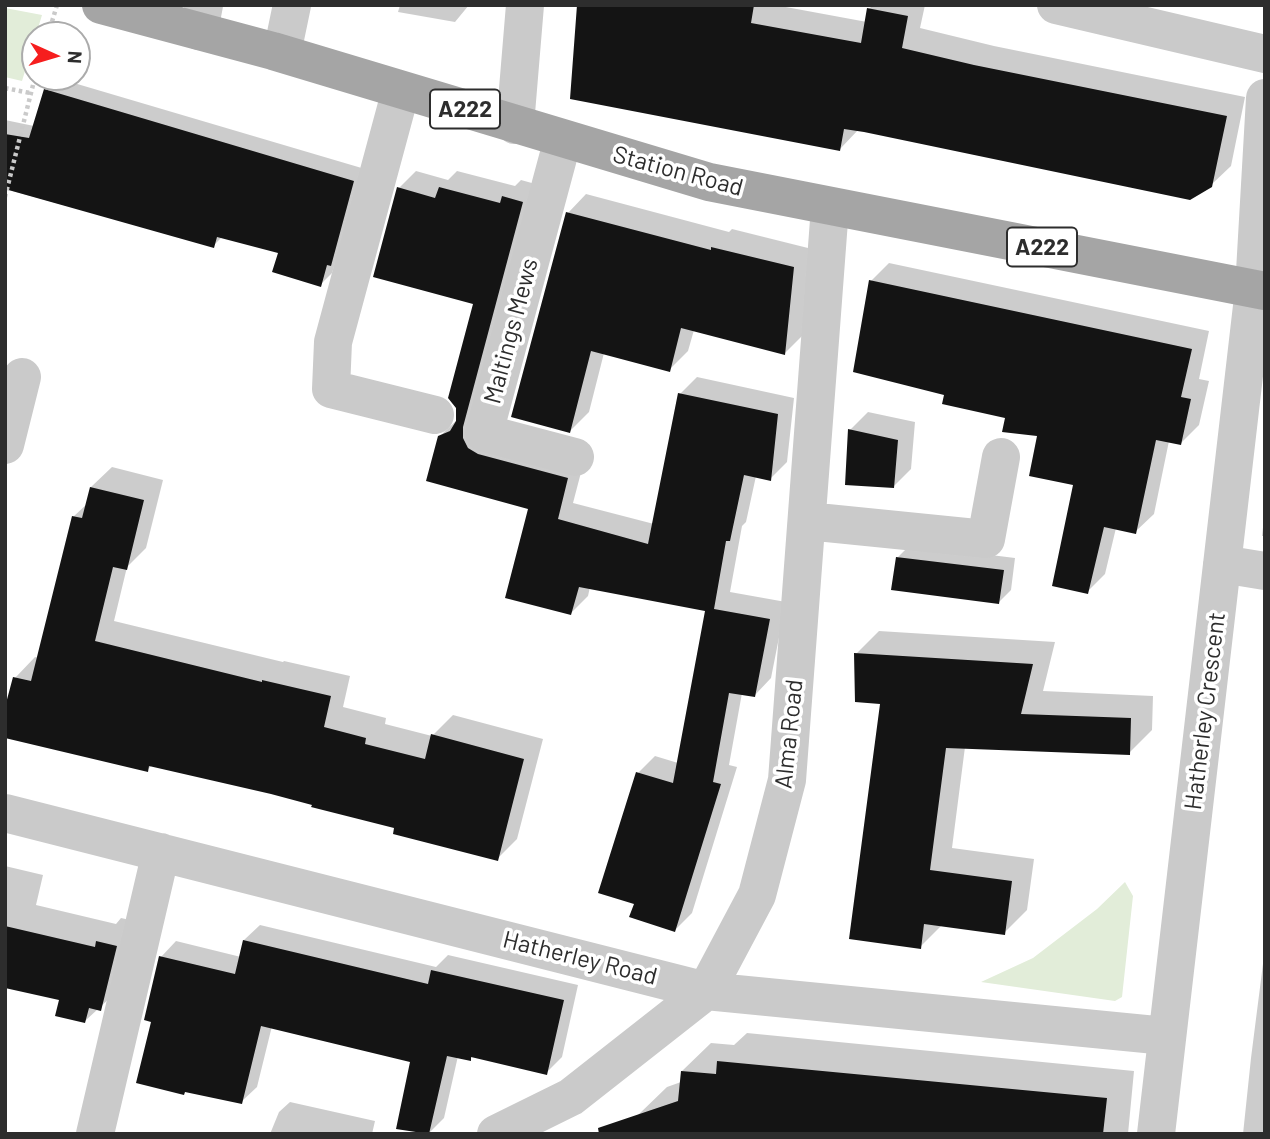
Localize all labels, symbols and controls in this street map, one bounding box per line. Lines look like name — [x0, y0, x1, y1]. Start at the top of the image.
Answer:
north arrow — [21, 21, 91, 91]
text: N — [64, 50, 87, 64]
road number: A222 — [430, 90, 500, 128]
street label: Station Road — [610, 140, 746, 202]
road number: A222 — [1007, 228, 1077, 266]
street label: Maltings Mews — [478, 255, 544, 407]
street label: Hatherley Crescent — [1179, 611, 1231, 811]
street label: Alma Road — [769, 678, 809, 790]
street label: Hatherley Road — [500, 925, 660, 991]

